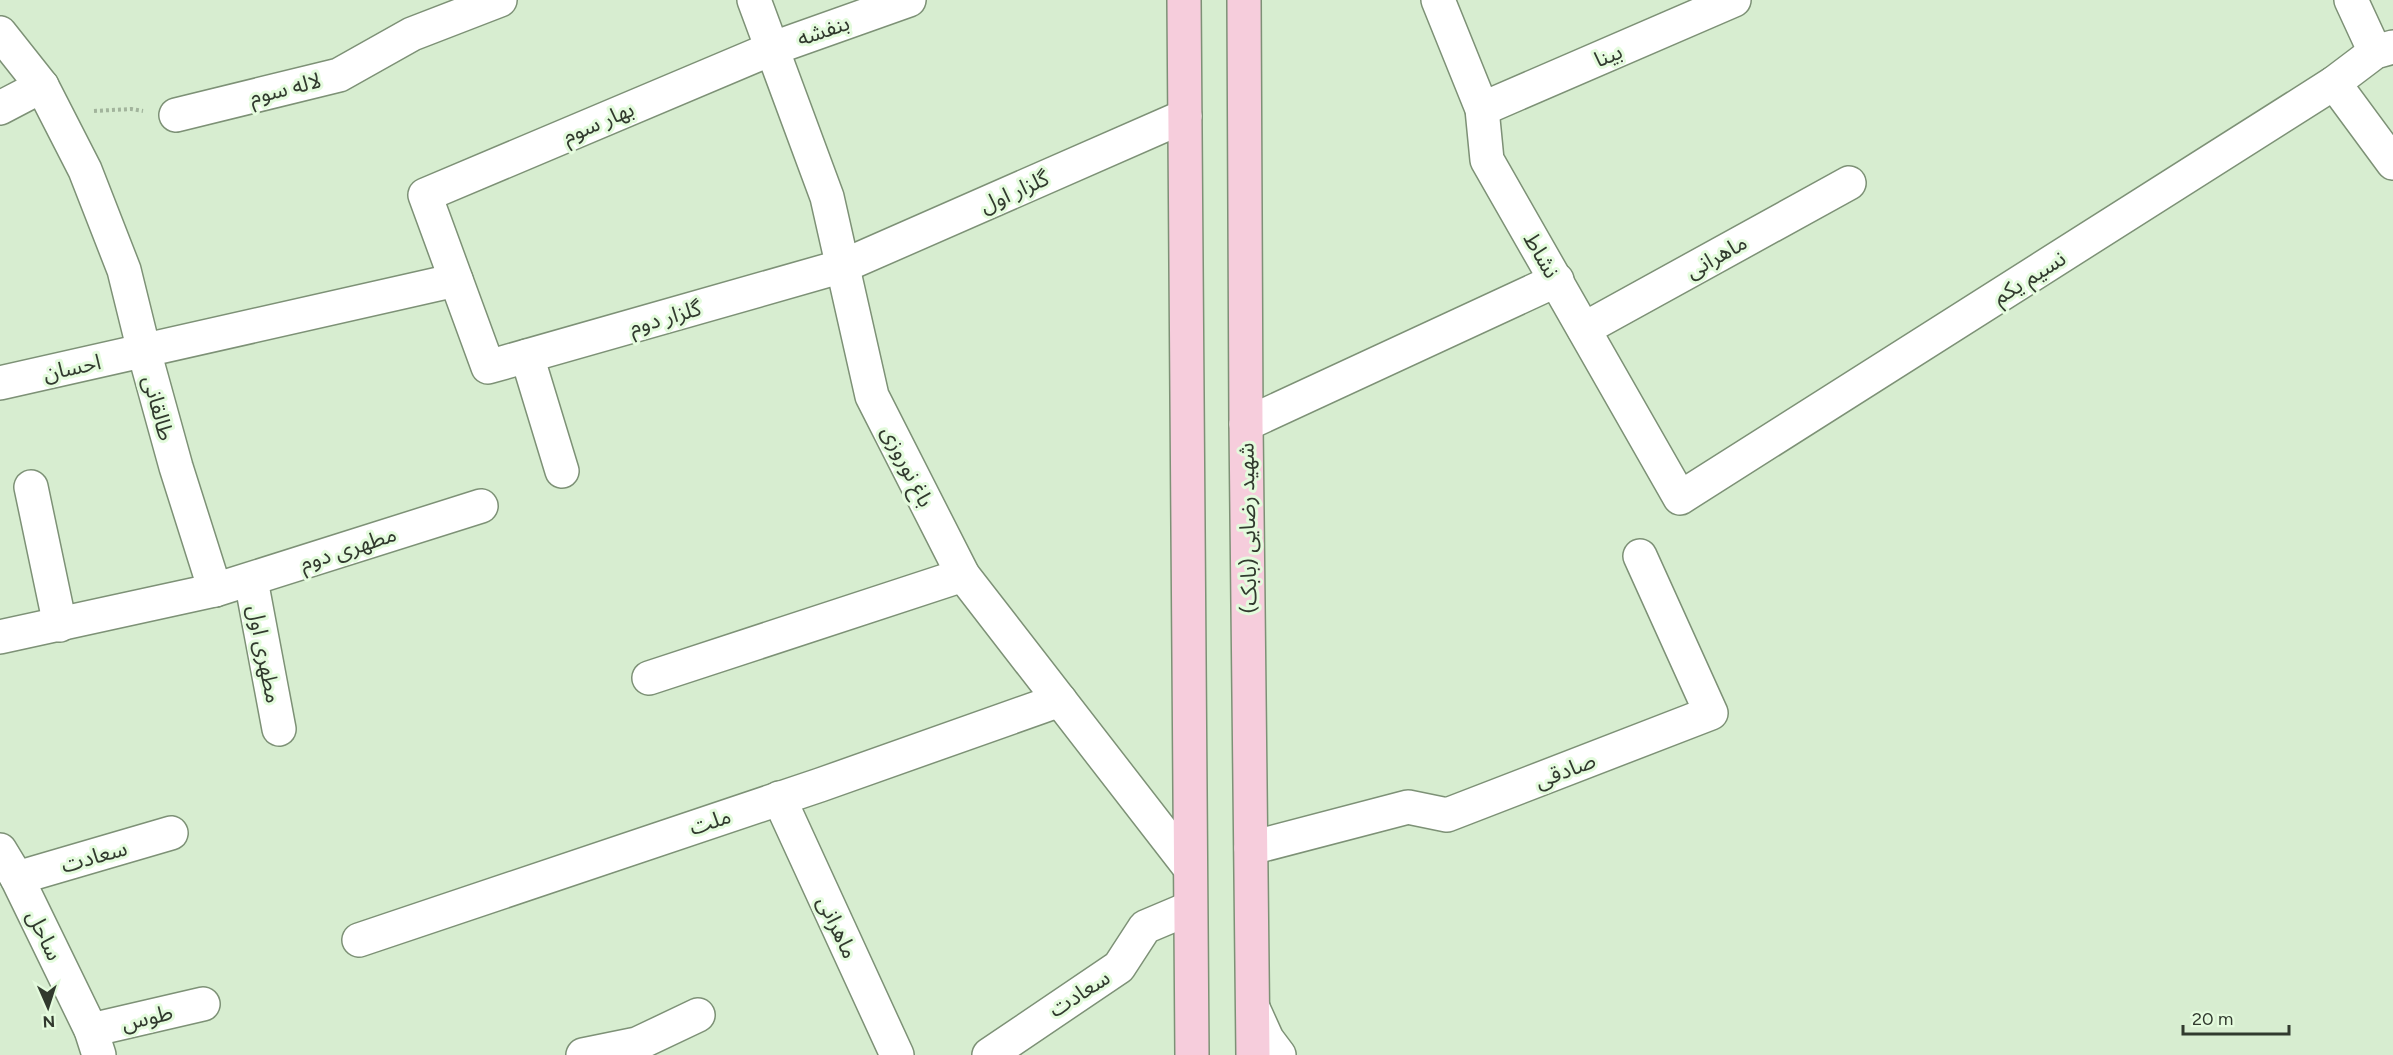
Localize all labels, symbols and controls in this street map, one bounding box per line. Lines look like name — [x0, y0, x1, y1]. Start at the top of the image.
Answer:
street label: بنفشه — [793, 9, 853, 52]
street label: بینا — [1590, 38, 1626, 73]
street label: لاله سوم — [246, 67, 324, 113]
street label: بهار سوم — [558, 95, 639, 152]
street label: گلزار اول — [975, 164, 1054, 219]
street label: نشاط — [1518, 228, 1565, 283]
street label: ماهرانی — [1681, 229, 1752, 284]
street label: نسیم یکم — [1988, 245, 2072, 313]
street label: گلزار دوم — [626, 294, 706, 343]
street label: احسان — [41, 348, 103, 387]
street label: طالقانی — [137, 373, 180, 444]
street label: باغ نوروزی — [873, 421, 940, 513]
street label: شهید رضایی (بابک) — [1233, 442, 1262, 614]
street label: مطهری دوم — [296, 520, 401, 580]
street label: مطهری اول — [242, 603, 287, 706]
street label: صادقی — [1531, 747, 1599, 794]
street label: ملت — [686, 802, 734, 841]
street label: سعادت — [58, 834, 130, 879]
street label: ماهرانی — [811, 892, 864, 963]
street label: ساحل — [21, 906, 68, 965]
street label: سعادت — [1044, 964, 1115, 1023]
north arrow — [18, 977, 78, 1037]
street label: طوس — [119, 998, 175, 1036]
scale bar — [2183, 998, 2290, 1036]
text: 20 m — [2192, 1008, 2233, 1030]
text: N — [42, 1012, 55, 1031]

